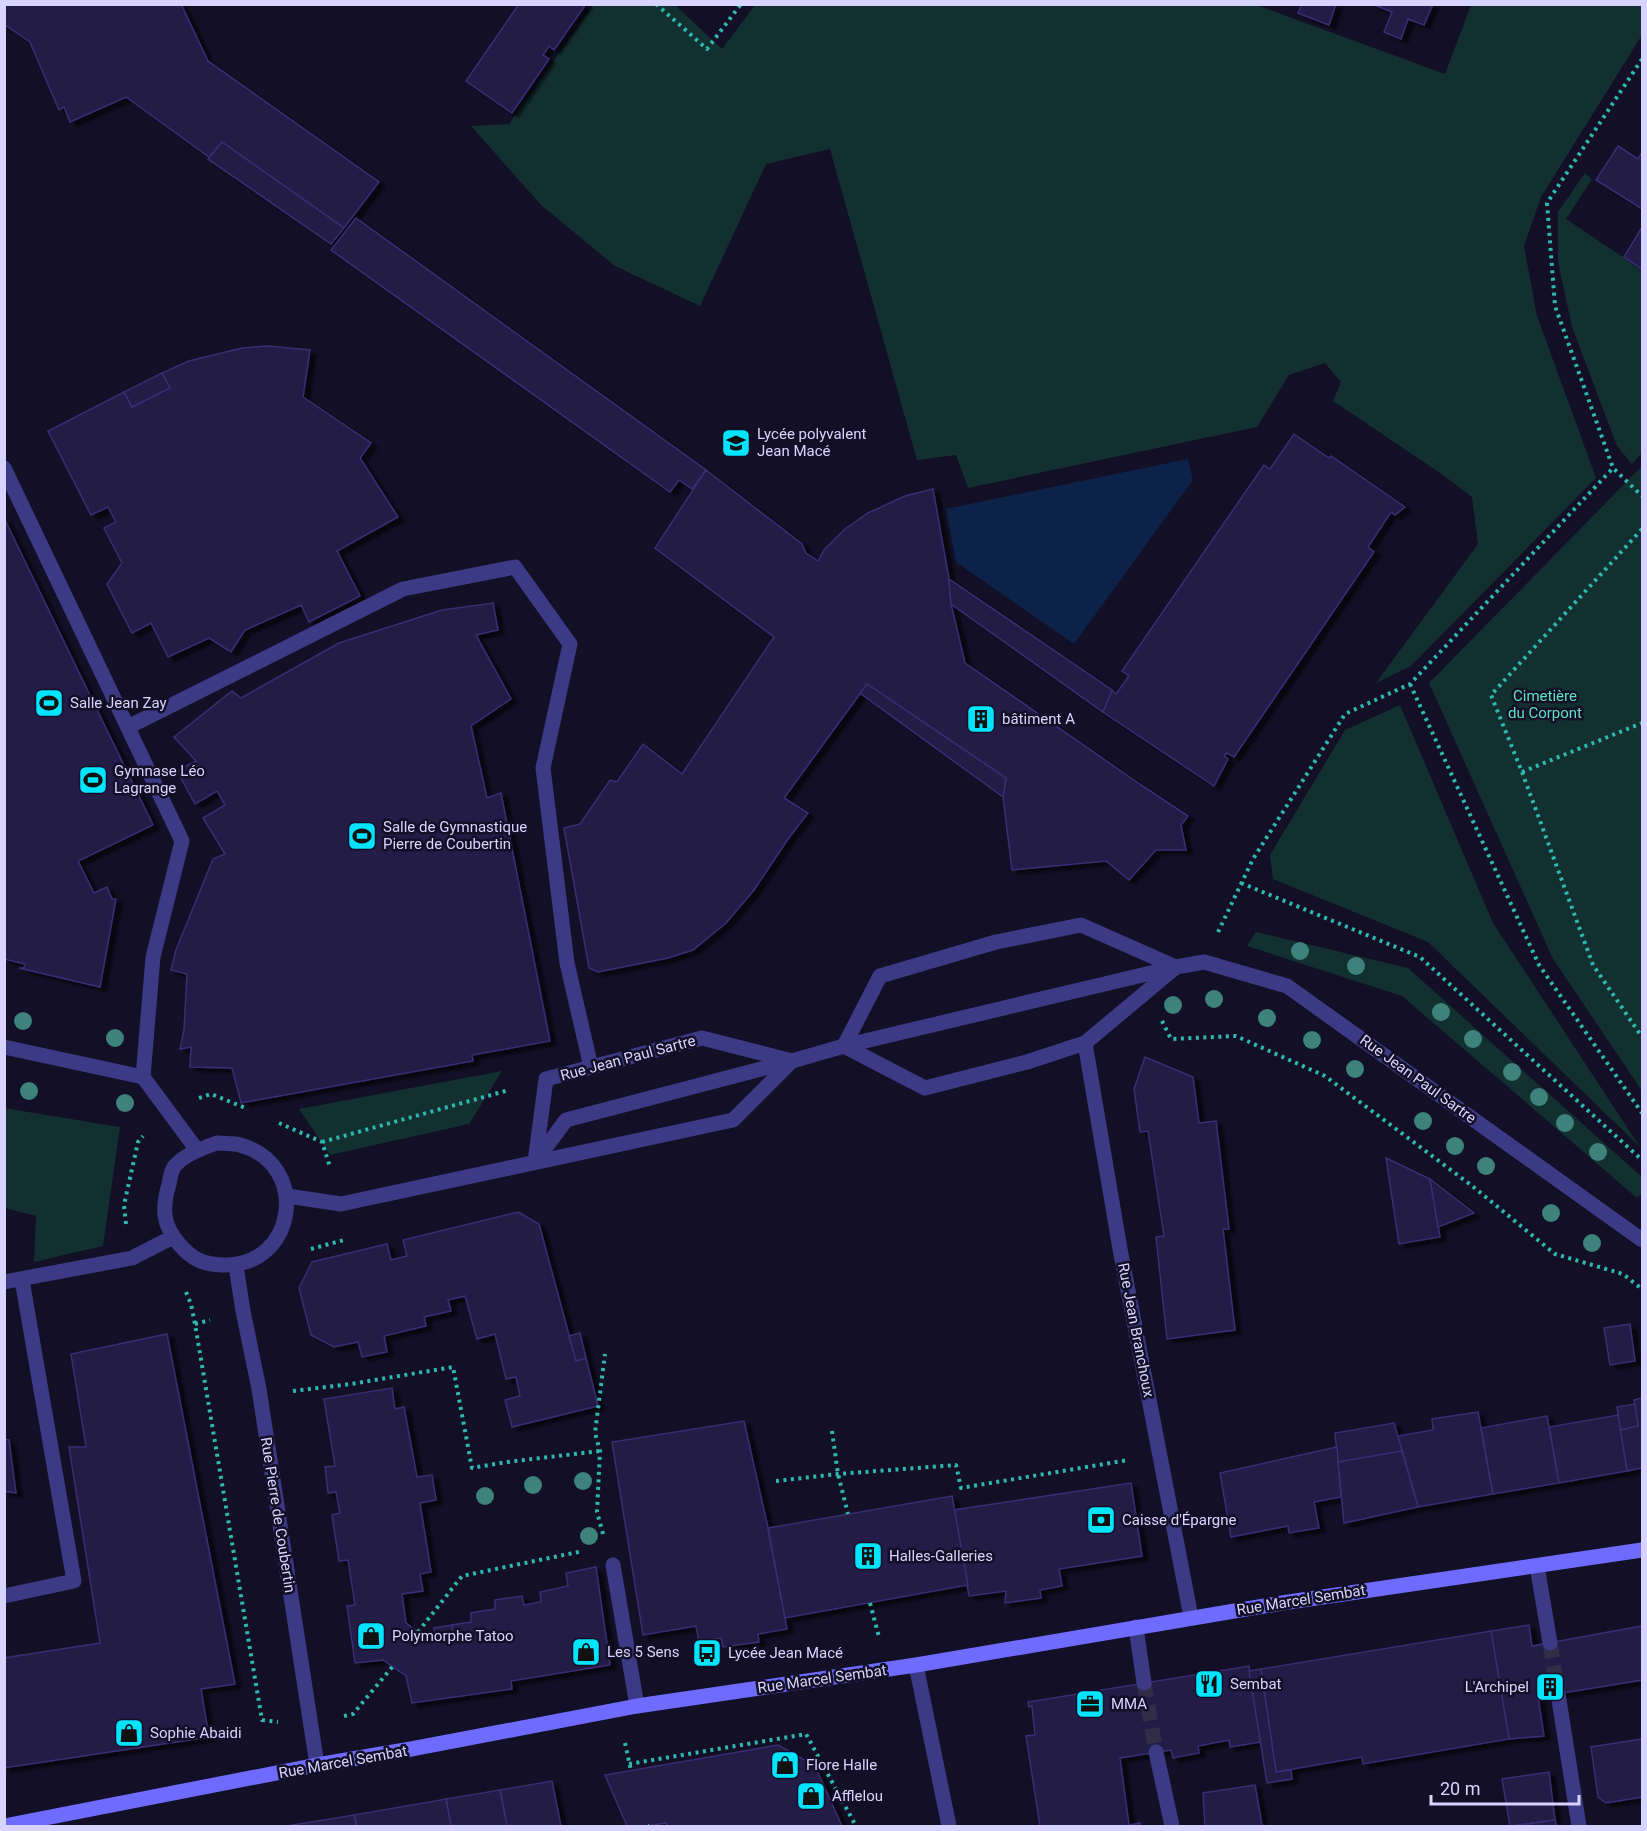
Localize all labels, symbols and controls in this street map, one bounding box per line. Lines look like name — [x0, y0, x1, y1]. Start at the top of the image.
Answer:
place label: Lycée polyvalent Jean Macé — [757, 425, 867, 460]
school or university icon: Lycée polyvalent Jean Macé — [720, 427, 752, 459]
sports icon: Salle Jean Zay — [33, 687, 65, 719]
park label: Cimetière du Corpont — [1508, 687, 1582, 722]
place label: Salle Jean Zay — [70, 694, 167, 712]
building icon: bâtiment A — [965, 703, 997, 735]
place label: bâtiment A — [1002, 710, 1075, 728]
place label: Gymnase Léo Lagrange — [114, 762, 205, 797]
sports icon: Gymnase Léo Lagrange — [77, 764, 109, 796]
place label: Salle de Gymnastique Pierre de Coubertin — [383, 818, 527, 853]
sports icon: Salle de Gymnastique Pierre de Coubertin — [346, 820, 378, 852]
street label: Rue Jean Paul Sartre — [558, 1031, 698, 1085]
street label: Rue Jean Paul Sartre — [1356, 1031, 1480, 1127]
street label: Rue Jean Branchoux — [1114, 1261, 1158, 1399]
street label: Rue Pierre de Coubertin — [257, 1436, 299, 1594]
bank icon: Caisse d'Épargne — [1085, 1504, 1117, 1536]
place label: Caisse d'Épargne — [1122, 1511, 1237, 1529]
building icon: Halles-Galleries — [852, 1540, 884, 1572]
place label: Halles-Galleries — [889, 1547, 993, 1565]
street label: Rue Marcel Sembat — [1235, 1581, 1367, 1619]
shop icon: Polymorphe Tatoo — [355, 1620, 387, 1652]
place label: Polymorphe Tatoo — [392, 1627, 514, 1645]
shop icon: Les 5 Sens — [570, 1636, 602, 1668]
bus stop icon: Lycée Jean Macé — [691, 1637, 723, 1669]
place label: Les 5 Sens — [607, 1643, 680, 1661]
place label: Lycée Jean Macé — [728, 1644, 843, 1662]
street label: Rue Marcel Sembat — [756, 1661, 888, 1697]
restaurant icon: Sembat — [1193, 1668, 1225, 1700]
building icon: L'Archipel — [1534, 1671, 1566, 1703]
place label: Sembat — [1230, 1675, 1282, 1693]
place label: L'Archipel — [1465, 1678, 1529, 1696]
office icon: MMA — [1074, 1688, 1106, 1720]
place label: MMA — [1111, 1695, 1147, 1713]
shop icon: Sophie Abaidi — [113, 1717, 145, 1749]
place label: Sophie Abaidi — [150, 1724, 242, 1742]
street label: Rue Marcel Sembat — [277, 1742, 409, 1782]
shop icon: Flore Halle — [769, 1749, 801, 1781]
place label: Flore Halle — [806, 1756, 877, 1774]
scale bar — [1431, 1768, 1580, 1806]
text: 20 m — [1440, 1778, 1480, 1799]
shop icon: Afflelou — [795, 1780, 827, 1812]
place label: Afflelou — [832, 1787, 883, 1805]

